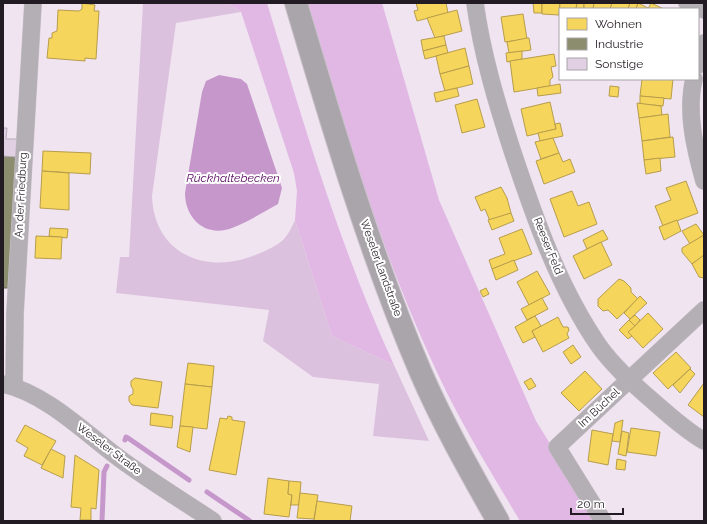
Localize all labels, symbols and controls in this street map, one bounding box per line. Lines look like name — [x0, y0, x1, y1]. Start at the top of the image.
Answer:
legend — [559, 8, 699, 80]
text: Wohnen — [595, 17, 642, 31]
text: Industrie — [595, 37, 643, 51]
text: Sonstige — [595, 57, 643, 71]
street label: An der Friedburg — [12, 152, 30, 238]
water label: Rückhaltebecken — [186, 171, 280, 185]
street label: Reeser Feld — [531, 216, 565, 277]
street label: Weseler Landstraße — [357, 218, 405, 319]
street label: Im Büchel — [576, 386, 622, 430]
street label: Weseler Straße — [74, 420, 144, 478]
scale bar — [571, 490, 623, 516]
text: 20 m — [577, 497, 605, 511]

